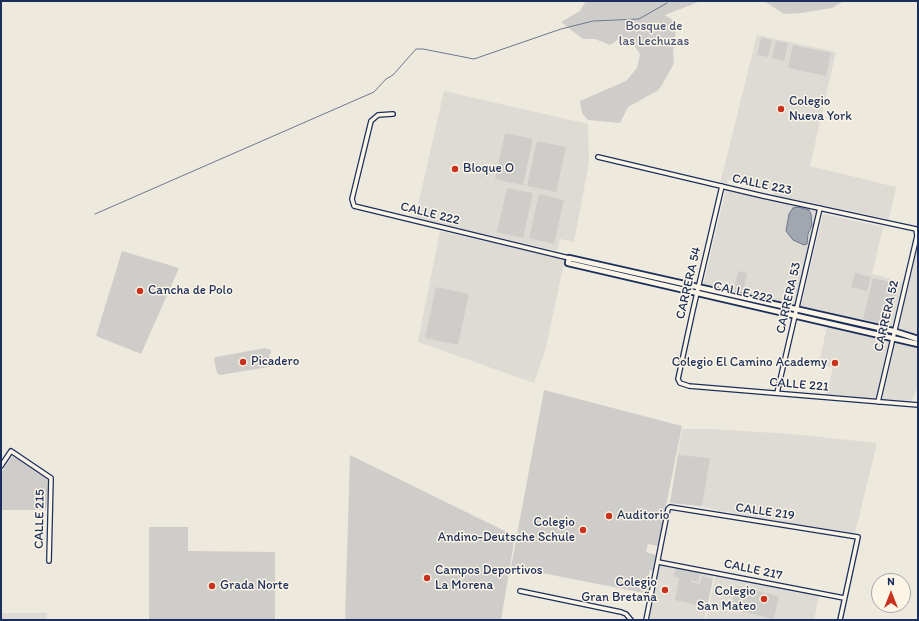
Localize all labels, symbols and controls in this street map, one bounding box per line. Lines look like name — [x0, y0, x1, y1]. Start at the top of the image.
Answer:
park label: Bosque de las Lechuzas — [619, 19, 689, 50]
place label: Colegio Nueva York — [789, 94, 852, 125]
marker: Colegio Nueva York — [776, 104, 786, 114]
place label: Bloque O — [463, 161, 514, 177]
marker: Bloque O — [450, 164, 460, 174]
street label: CALLE 223 — [731, 171, 793, 199]
street label: CALLE 222 — [399, 199, 461, 229]
street label: CARRERA 54 — [673, 245, 705, 321]
street label: CARRERA 53 — [773, 261, 805, 335]
street label: CALLE 222 — [712, 279, 774, 307]
street label: CARRERA 52 — [871, 279, 903, 353]
place label: Cancha de Polo — [148, 283, 233, 299]
marker: Cancha de Polo — [135, 286, 145, 296]
place label: Picadero — [251, 354, 299, 370]
place label: Colegio El Camino Academy — [672, 355, 827, 371]
marker: Picadero — [238, 357, 248, 367]
marker: Colegio El Camino Academy — [830, 358, 840, 368]
street label: CALLE 221 — [769, 375, 829, 395]
street label: CALLE 215 — [32, 489, 48, 549]
street label: CALLE 219 — [734, 500, 796, 524]
place label: Auditorio — [617, 508, 669, 524]
marker: Auditorio — [604, 511, 614, 521]
place label: Colegio Andino-Deutsche Schule — [438, 515, 575, 546]
marker: Colegio Andino-Deutsche Schule — [578, 525, 588, 535]
street label: CALLE 217 — [722, 556, 784, 584]
place label: Campos Deportivos La Morena — [435, 563, 543, 594]
marker: Campos Deportivos La Morena — [422, 573, 432, 583]
north arrow — [871, 573, 911, 613]
place label: Colegio Gran Bretaña — [581, 575, 657, 606]
text: N — [887, 575, 895, 588]
place label: Grada Norte — [220, 578, 289, 594]
marker: Grada Norte — [207, 581, 217, 591]
place label: Colegio San Mateo — [697, 584, 756, 615]
marker: Colegio Gran Bretaña — [660, 585, 670, 595]
marker: Colegio San Mateo — [759, 594, 769, 604]

